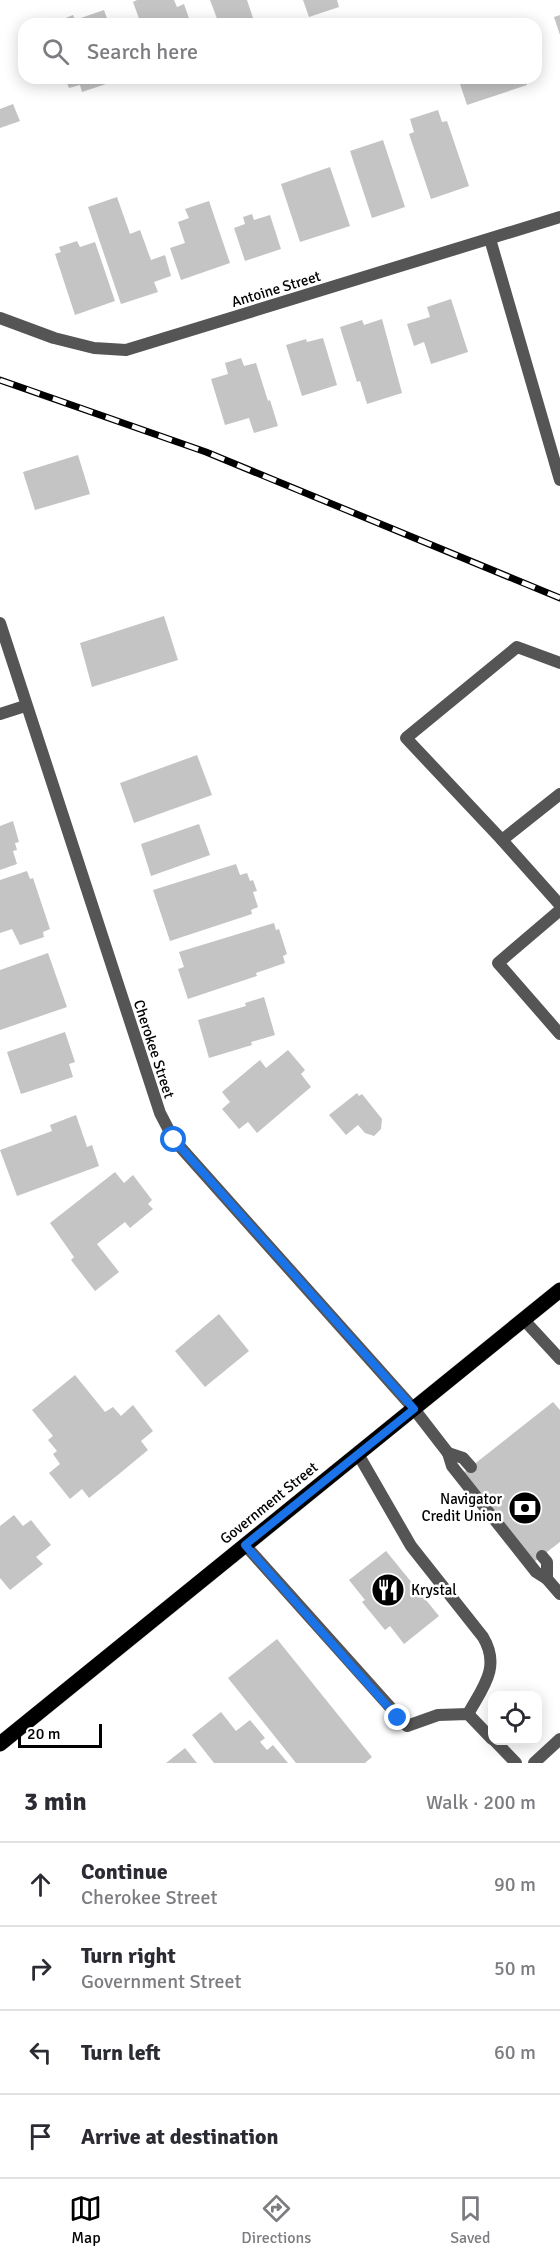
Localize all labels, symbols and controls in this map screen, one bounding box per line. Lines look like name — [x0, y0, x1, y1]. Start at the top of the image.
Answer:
search box — [18, 18, 542, 84]
icon: search — [39, 35, 72, 68]
text: Search here — [87, 38, 198, 65]
street label: Antoine Street — [229, 267, 323, 311]
street label: Cherokee Street — [130, 998, 178, 1100]
route start — [160, 1126, 186, 1152]
street label: Government Street — [217, 1458, 321, 1548]
place label: Navigator Credit Union — [421, 1490, 502, 1525]
bank icon: Navigator Credit Union — [507, 1490, 543, 1526]
restaurant icon: Krystal — [370, 1572, 406, 1608]
place label: Krystal — [411, 1581, 457, 1599]
map controls — [488, 1691, 542, 1745]
button: locate — [488, 1691, 542, 1745]
route end — [384, 1704, 410, 1730]
scale bar — [18, 1721, 102, 1748]
text: 20 m — [27, 1724, 61, 1744]
text: 3 min — [24, 1786, 87, 1818]
text: Walk · 200 m — [426, 1790, 536, 1815]
text: Continue — [81, 1858, 168, 1885]
icon: ahead — [24, 1868, 57, 1901]
text: 90 m — [494, 1872, 536, 1897]
text: Cherokee Street — [81, 1885, 218, 1910]
text: Turn right — [81, 1942, 176, 1969]
icon: right — [24, 1952, 57, 1985]
text: 50 m — [494, 1956, 536, 1981]
text: Government Street — [81, 1969, 242, 1994]
icon: left — [24, 2036, 57, 2069]
text: Turn left — [81, 2039, 161, 2066]
text: 60 m — [494, 2040, 536, 2065]
icon: arrive — [24, 2120, 57, 2153]
text: Arrive at destination — [81, 2123, 278, 2150]
tab: Map — [69, 2192, 102, 2248]
tab: Directions — [241, 2192, 311, 2248]
tab: Saved — [450, 2192, 491, 2248]

